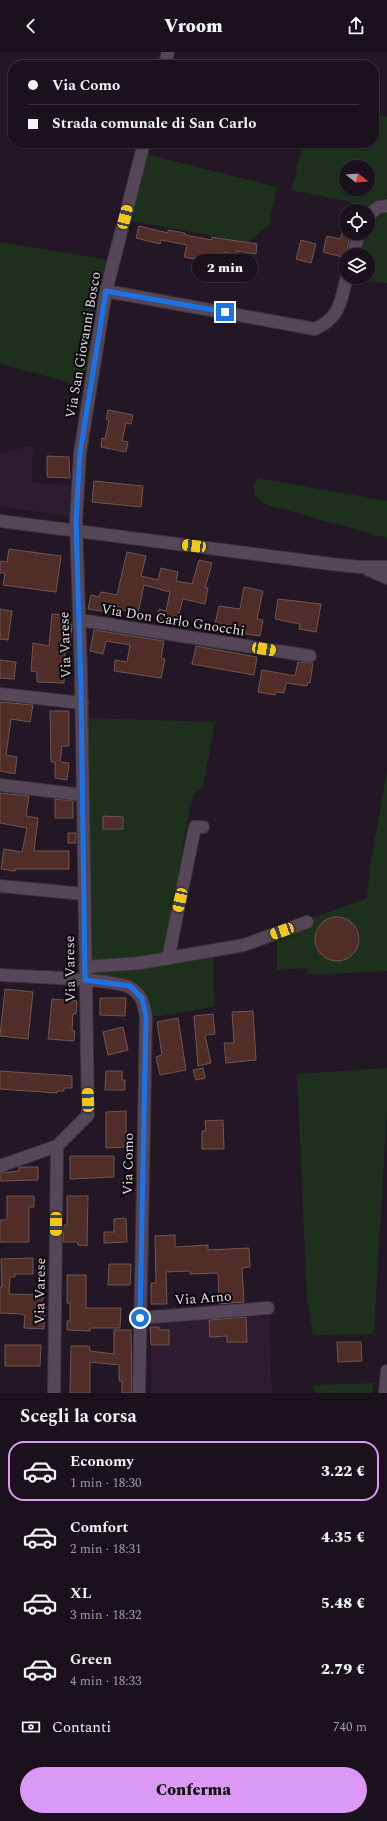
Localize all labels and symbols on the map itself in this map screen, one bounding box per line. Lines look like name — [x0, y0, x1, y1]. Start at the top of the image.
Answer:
north arrow — [339, 160, 375, 196]
car — [116, 204, 134, 230]
callout: 2 min — [192, 254, 258, 282]
street label: Via San Giovanni Bosco — [60, 270, 106, 420]
route end — [216, 303, 234, 321]
car — [181, 539, 207, 553]
street label: Via Don Carlo Gnocchi — [100, 598, 246, 642]
street label: Via Varese — [53, 611, 77, 679]
car — [251, 641, 277, 657]
car — [172, 887, 188, 913]
car — [269, 921, 295, 941]
street label: Via Varese — [59, 935, 81, 1003]
car — [82, 1088, 94, 1112]
street label: Via Como — [117, 1133, 139, 1195]
car — [50, 1212, 62, 1236]
street label: Via Varese — [29, 1257, 51, 1325]
street label: Via Arno — [174, 1286, 232, 1310]
route start — [131, 1309, 149, 1327]

